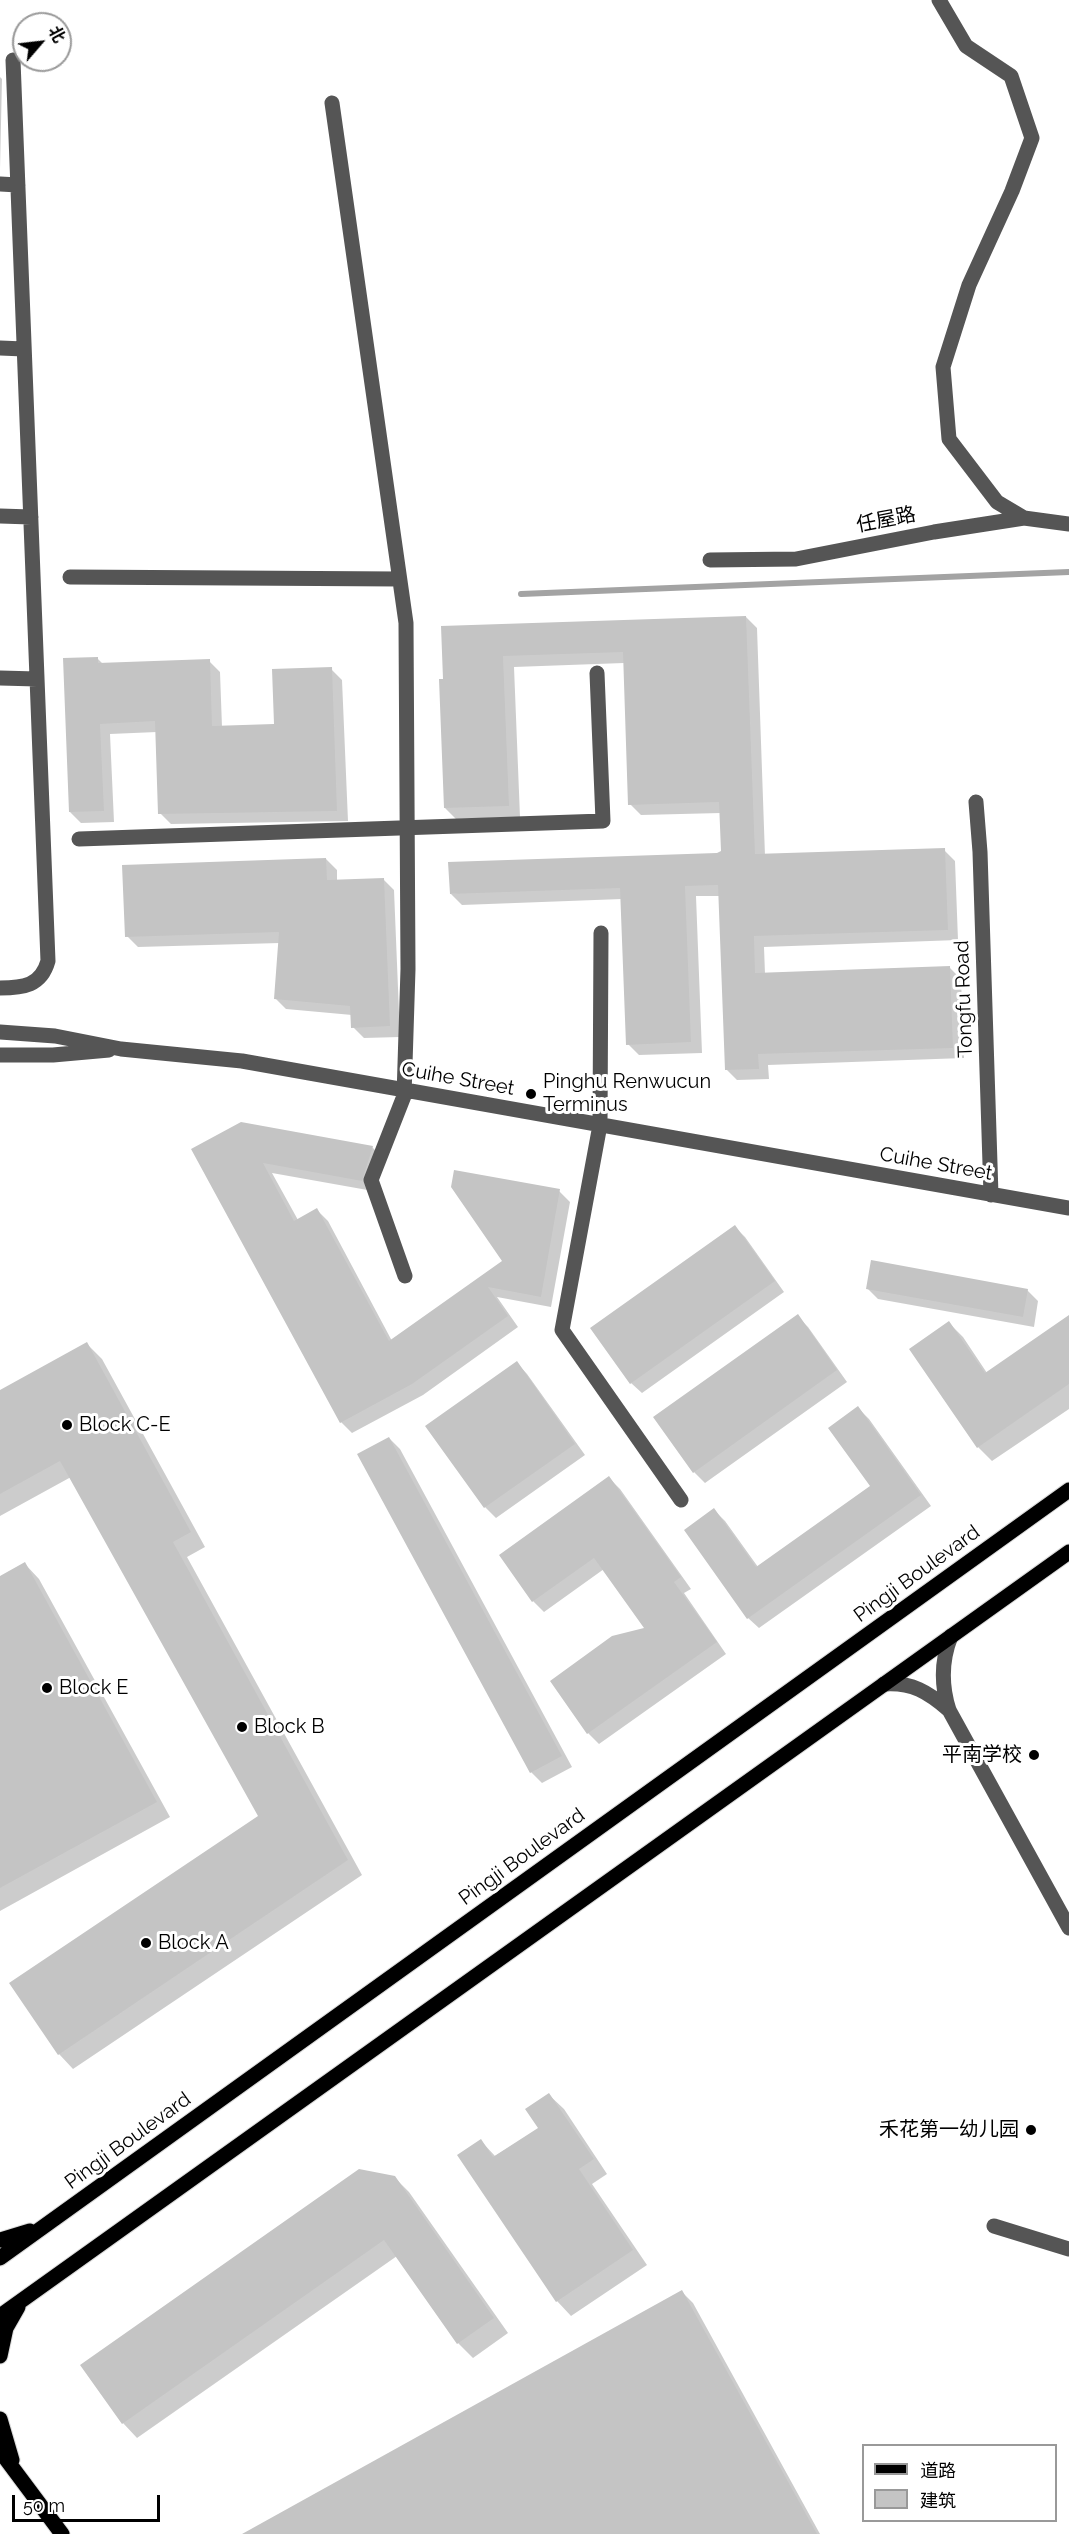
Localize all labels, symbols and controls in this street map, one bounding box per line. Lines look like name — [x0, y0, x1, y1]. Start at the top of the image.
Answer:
north arrow — [12, 12, 72, 72]
text: 北 — [44, 23, 69, 46]
street label: 任屋路 — [854, 502, 918, 538]
street label: Tongfu Road — [950, 940, 978, 1058]
street label: Cuihe Street — [400, 1057, 516, 1101]
place label: Pinghu Renwucun Terminus — [543, 1070, 711, 1117]
marker: Pinghu Renwucun Terminus — [524, 1087, 538, 1101]
street label: Cuihe Street — [878, 1142, 994, 1186]
place label: Block C-E — [79, 1413, 171, 1437]
marker: Block C-E — [60, 1418, 74, 1432]
street label: Pingji Boulevard — [849, 1520, 985, 1628]
place label: Block E — [59, 1676, 129, 1700]
marker: Block E — [40, 1681, 54, 1695]
place label: Block B — [254, 1715, 325, 1739]
marker: Block B — [235, 1720, 249, 1734]
place label: 平南学校 — [942, 1743, 1022, 1767]
marker: 平南学校 — [1027, 1748, 1041, 1762]
street label: Pingji Boulevard — [454, 1803, 590, 1911]
place label: Block A — [158, 1931, 229, 1955]
marker: Block A — [139, 1936, 153, 1950]
street label: Pingji Boulevard — [60, 2087, 196, 2195]
place label: 禾花第一幼儿园 — [879, 2118, 1019, 2142]
marker: 禾花第一幼儿园 — [1024, 2123, 1038, 2137]
legend — [862, 2444, 1057, 2522]
text: 道路 — [920, 2460, 956, 2481]
scale bar — [15, 2483, 164, 2521]
text: 建筑 — [920, 2490, 956, 2511]
text: 50 m — [23, 2495, 65, 2516]

